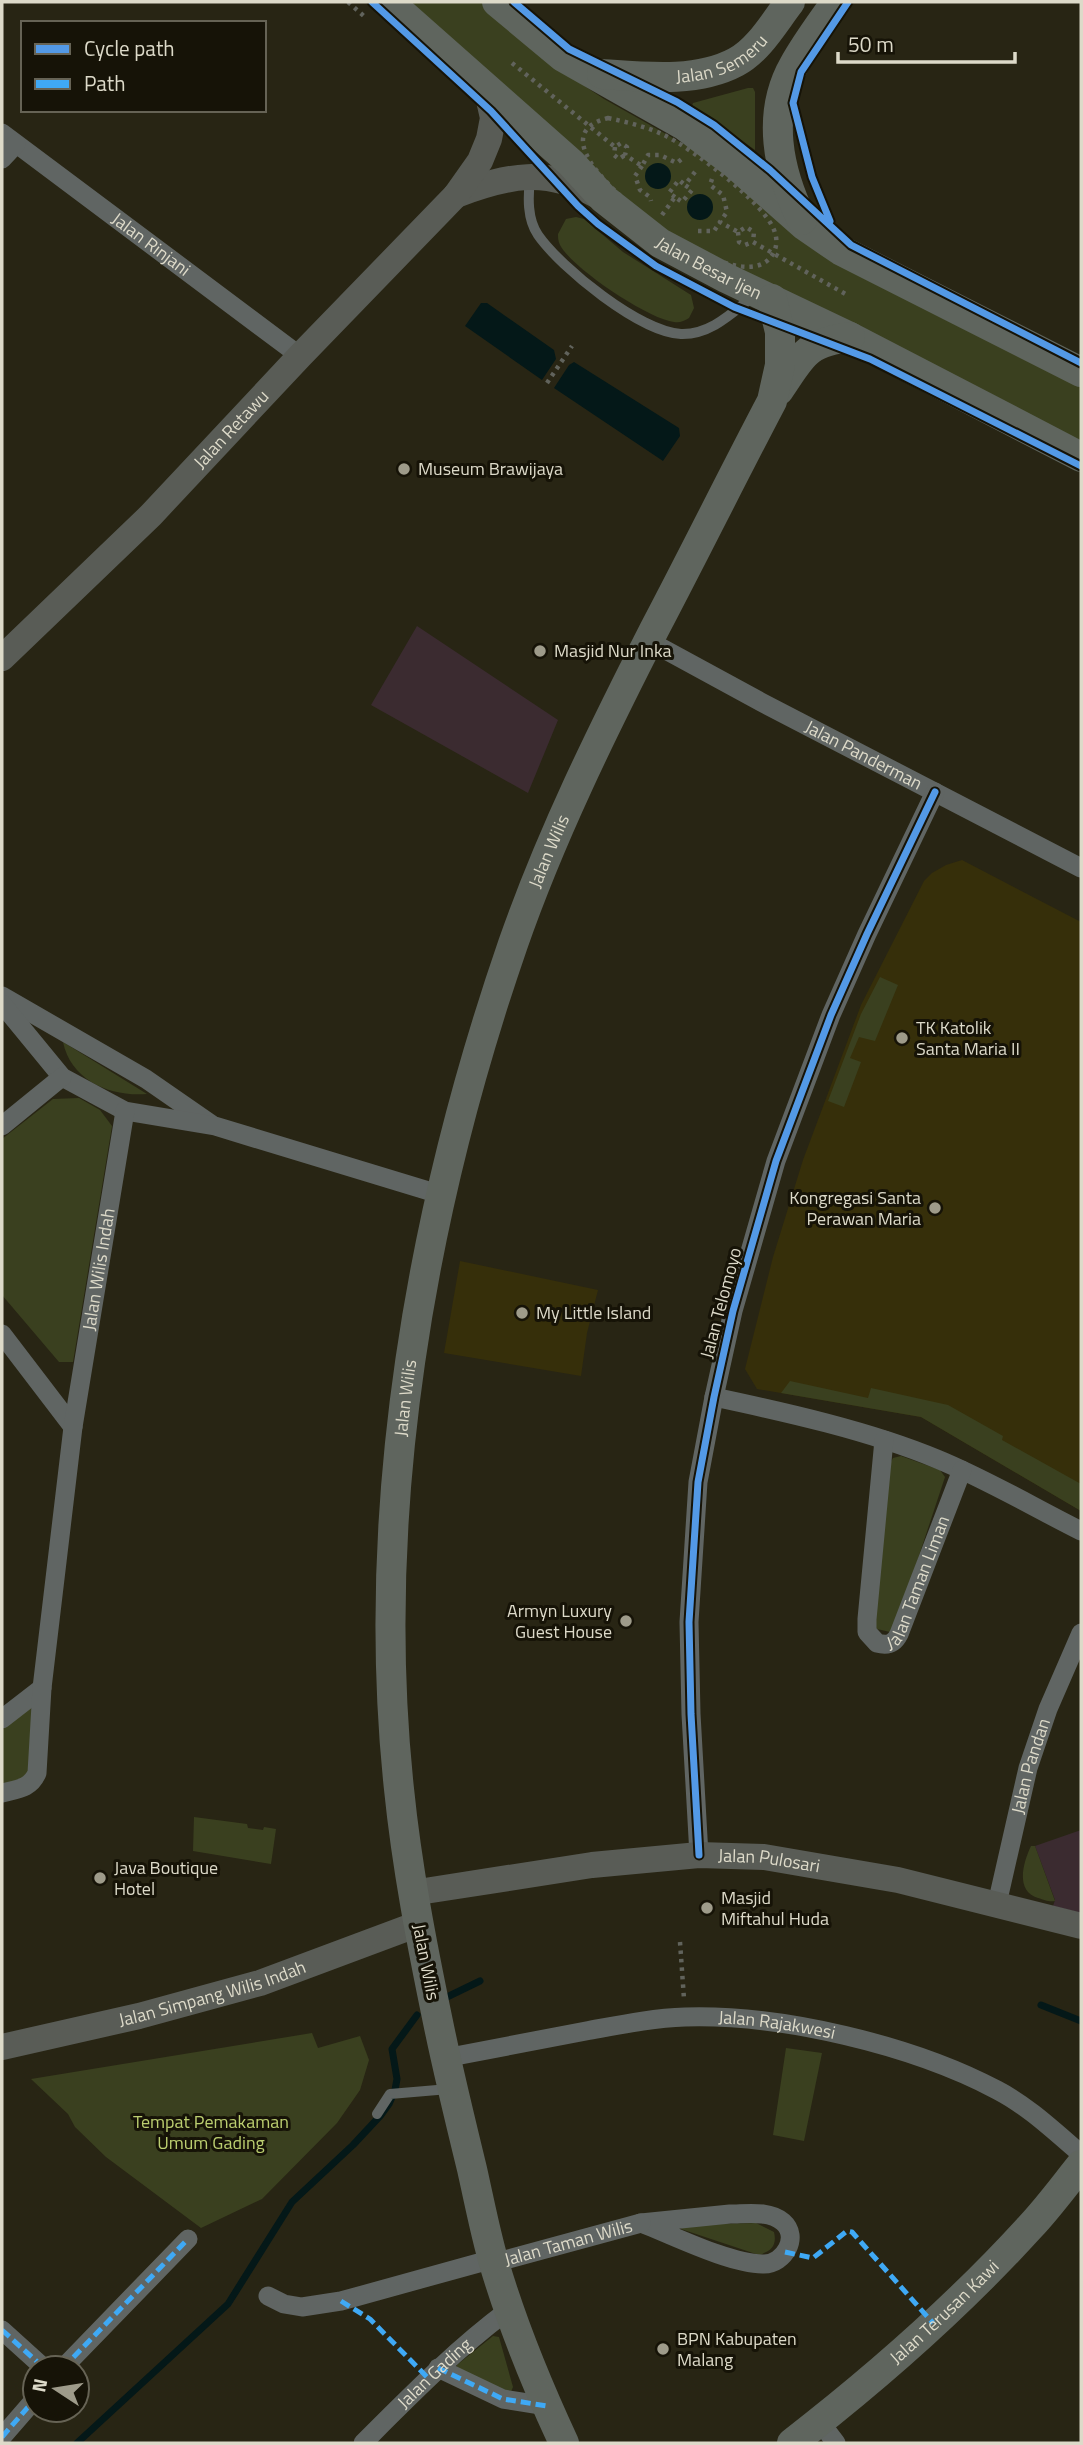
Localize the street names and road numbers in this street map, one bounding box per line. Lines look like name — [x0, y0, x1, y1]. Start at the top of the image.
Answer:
street label: Jalan Semeru — [675, 28, 774, 90]
street label: Jalan Rinjani — [106, 206, 196, 283]
street label: Jalan Besar Ijen — [650, 230, 767, 306]
street label: Jalan Retawu — [187, 383, 275, 475]
street label: Jalan Panderman — [800, 713, 927, 796]
street label: Jalan Wilis — [521, 810, 576, 892]
street label: Jalan Wilis Indah — [75, 1206, 122, 1333]
street label: Jalan Telomoyo — [693, 1244, 748, 1361]
street label: Jalan Wilis — [387, 1358, 423, 1438]
street label: Jalan Taman Liman — [882, 1511, 956, 1657]
street label: Jalan Pandan — [1004, 1714, 1057, 1817]
street label: Jalan Pulosari — [718, 1842, 822, 1879]
street label: Jalan Wilis — [406, 1921, 447, 2002]
street label: Jalan Simpang Wilis Indah — [116, 1953, 310, 2033]
street label: Jalan Rajakwesi — [718, 2003, 838, 2046]
street label: Jalan Taman Wilis — [501, 2212, 635, 2273]
street label: Jalan Terusan Kawi — [883, 2253, 1005, 2370]
street label: Jalan Gading — [391, 2331, 478, 2415]

